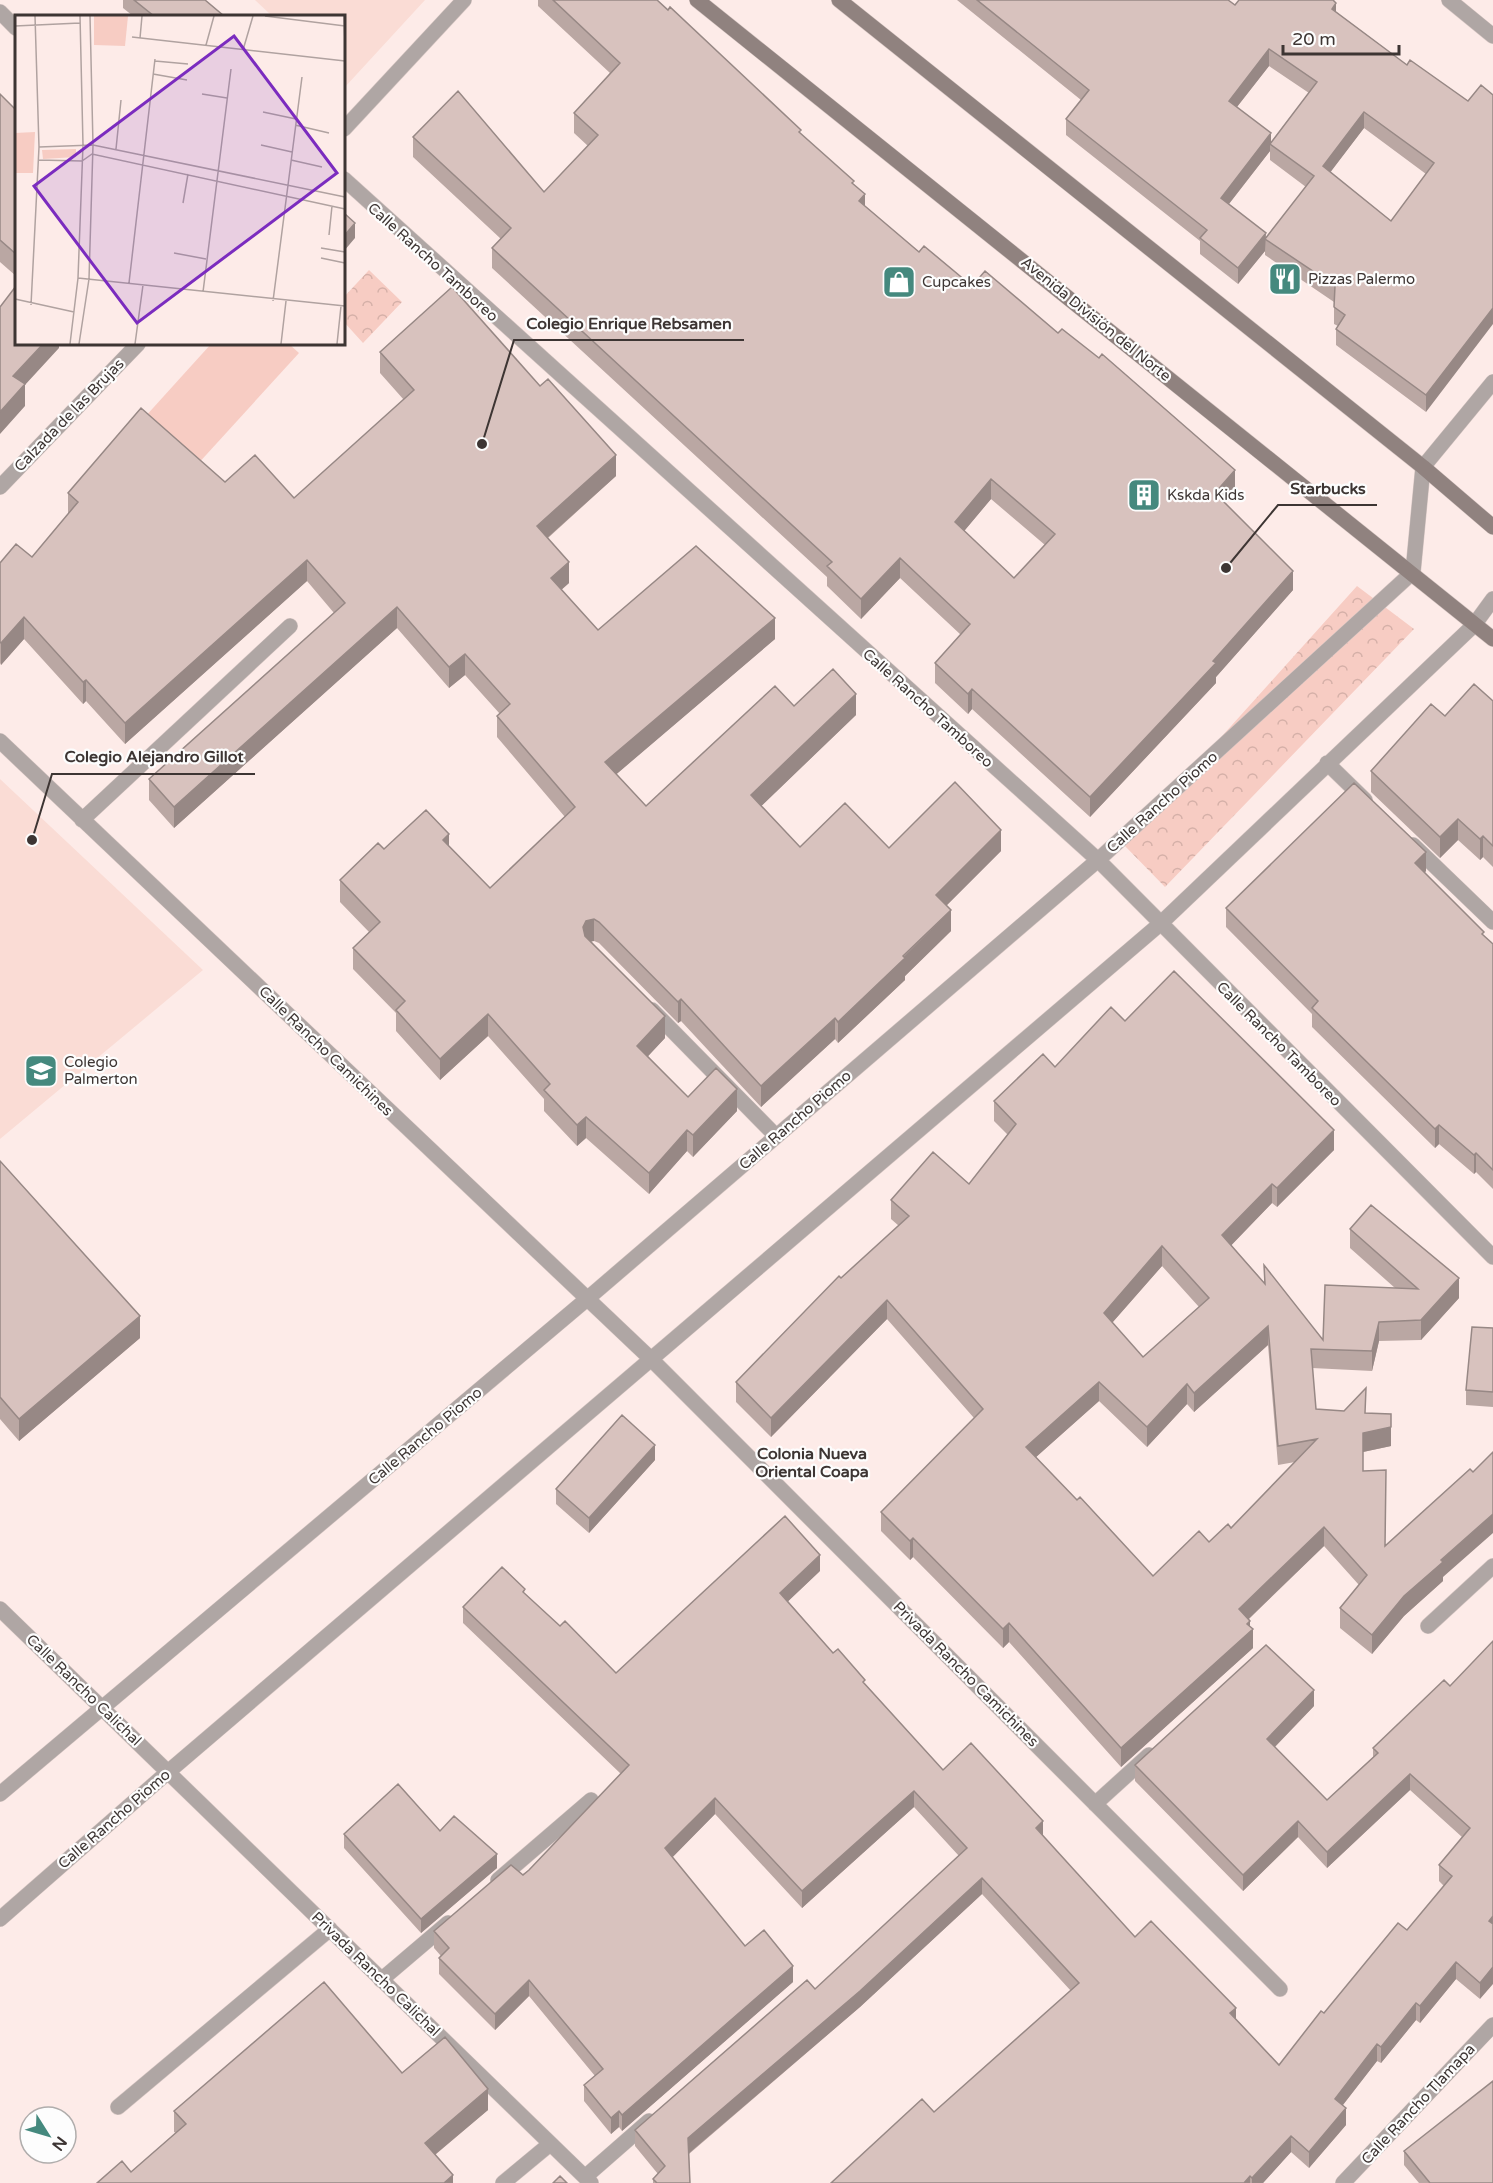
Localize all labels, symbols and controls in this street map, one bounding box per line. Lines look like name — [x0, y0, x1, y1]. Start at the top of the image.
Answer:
inset map — [15, 15, 345, 345]
scale bar — [1283, 18, 1398, 56]
text: 20 m — [1292, 28, 1336, 50]
street label: Calle Rancho Tamboreo — [364, 199, 502, 325]
street label: Avenida División del Norte — [1017, 253, 1175, 385]
restaurant icon: Pizzas Palermo — [1267, 261, 1303, 297]
shop icon: Cupcakes — [881, 264, 917, 300]
place label: Pizzas Palermo — [1308, 270, 1415, 288]
place label: Cupcakes — [922, 273, 991, 291]
callout: Colegio Enrique Rebsamen — [514, 306, 744, 340]
text: Colegio Enrique Rebsamen — [526, 314, 732, 334]
street label: Calzada de las Brujas — [10, 355, 128, 475]
callout: Starbucks — [1278, 471, 1377, 505]
building icon: Kskda Kids — [1126, 477, 1162, 513]
text: Starbucks — [1290, 479, 1366, 499]
place label: Kskda Kids — [1167, 486, 1245, 504]
street label: Calle Rancho Tamboreo — [859, 645, 997, 771]
callout: Colegio Alejandro Gillot — [52, 740, 255, 774]
text: Colegio Alejandro Gillot — [65, 747, 244, 767]
street label: Calle Rancho Piomo — [1103, 748, 1221, 856]
street label: Calle Rancho Tamboreo — [1213, 978, 1345, 1110]
street label: Calle Rancho Camichines — [255, 982, 397, 1120]
school or university icon: Colegio Palmerton — [23, 1053, 59, 1089]
place label: Colegio Palmerton — [64, 1053, 138, 1088]
street label: Calle Rancho Piomo — [735, 1066, 855, 1174]
street label: Calle Rancho Piomo — [365, 1383, 485, 1489]
district label: Colonia Nueva Oriental Coapa — [755, 1444, 869, 1482]
street label: Privada Rancho Camichines — [890, 1598, 1042, 1750]
street label: Calle Rancho Calichal — [23, 1630, 145, 1750]
street label: Calle Rancho Piomo — [54, 1765, 174, 1873]
street label: Privada Rancho Calichal — [308, 1908, 444, 2040]
street label: Calle Rancho Tlamapa — [1357, 2040, 1479, 2168]
north arrow — [18, 2105, 78, 2165]
text: N — [47, 2132, 71, 2155]

